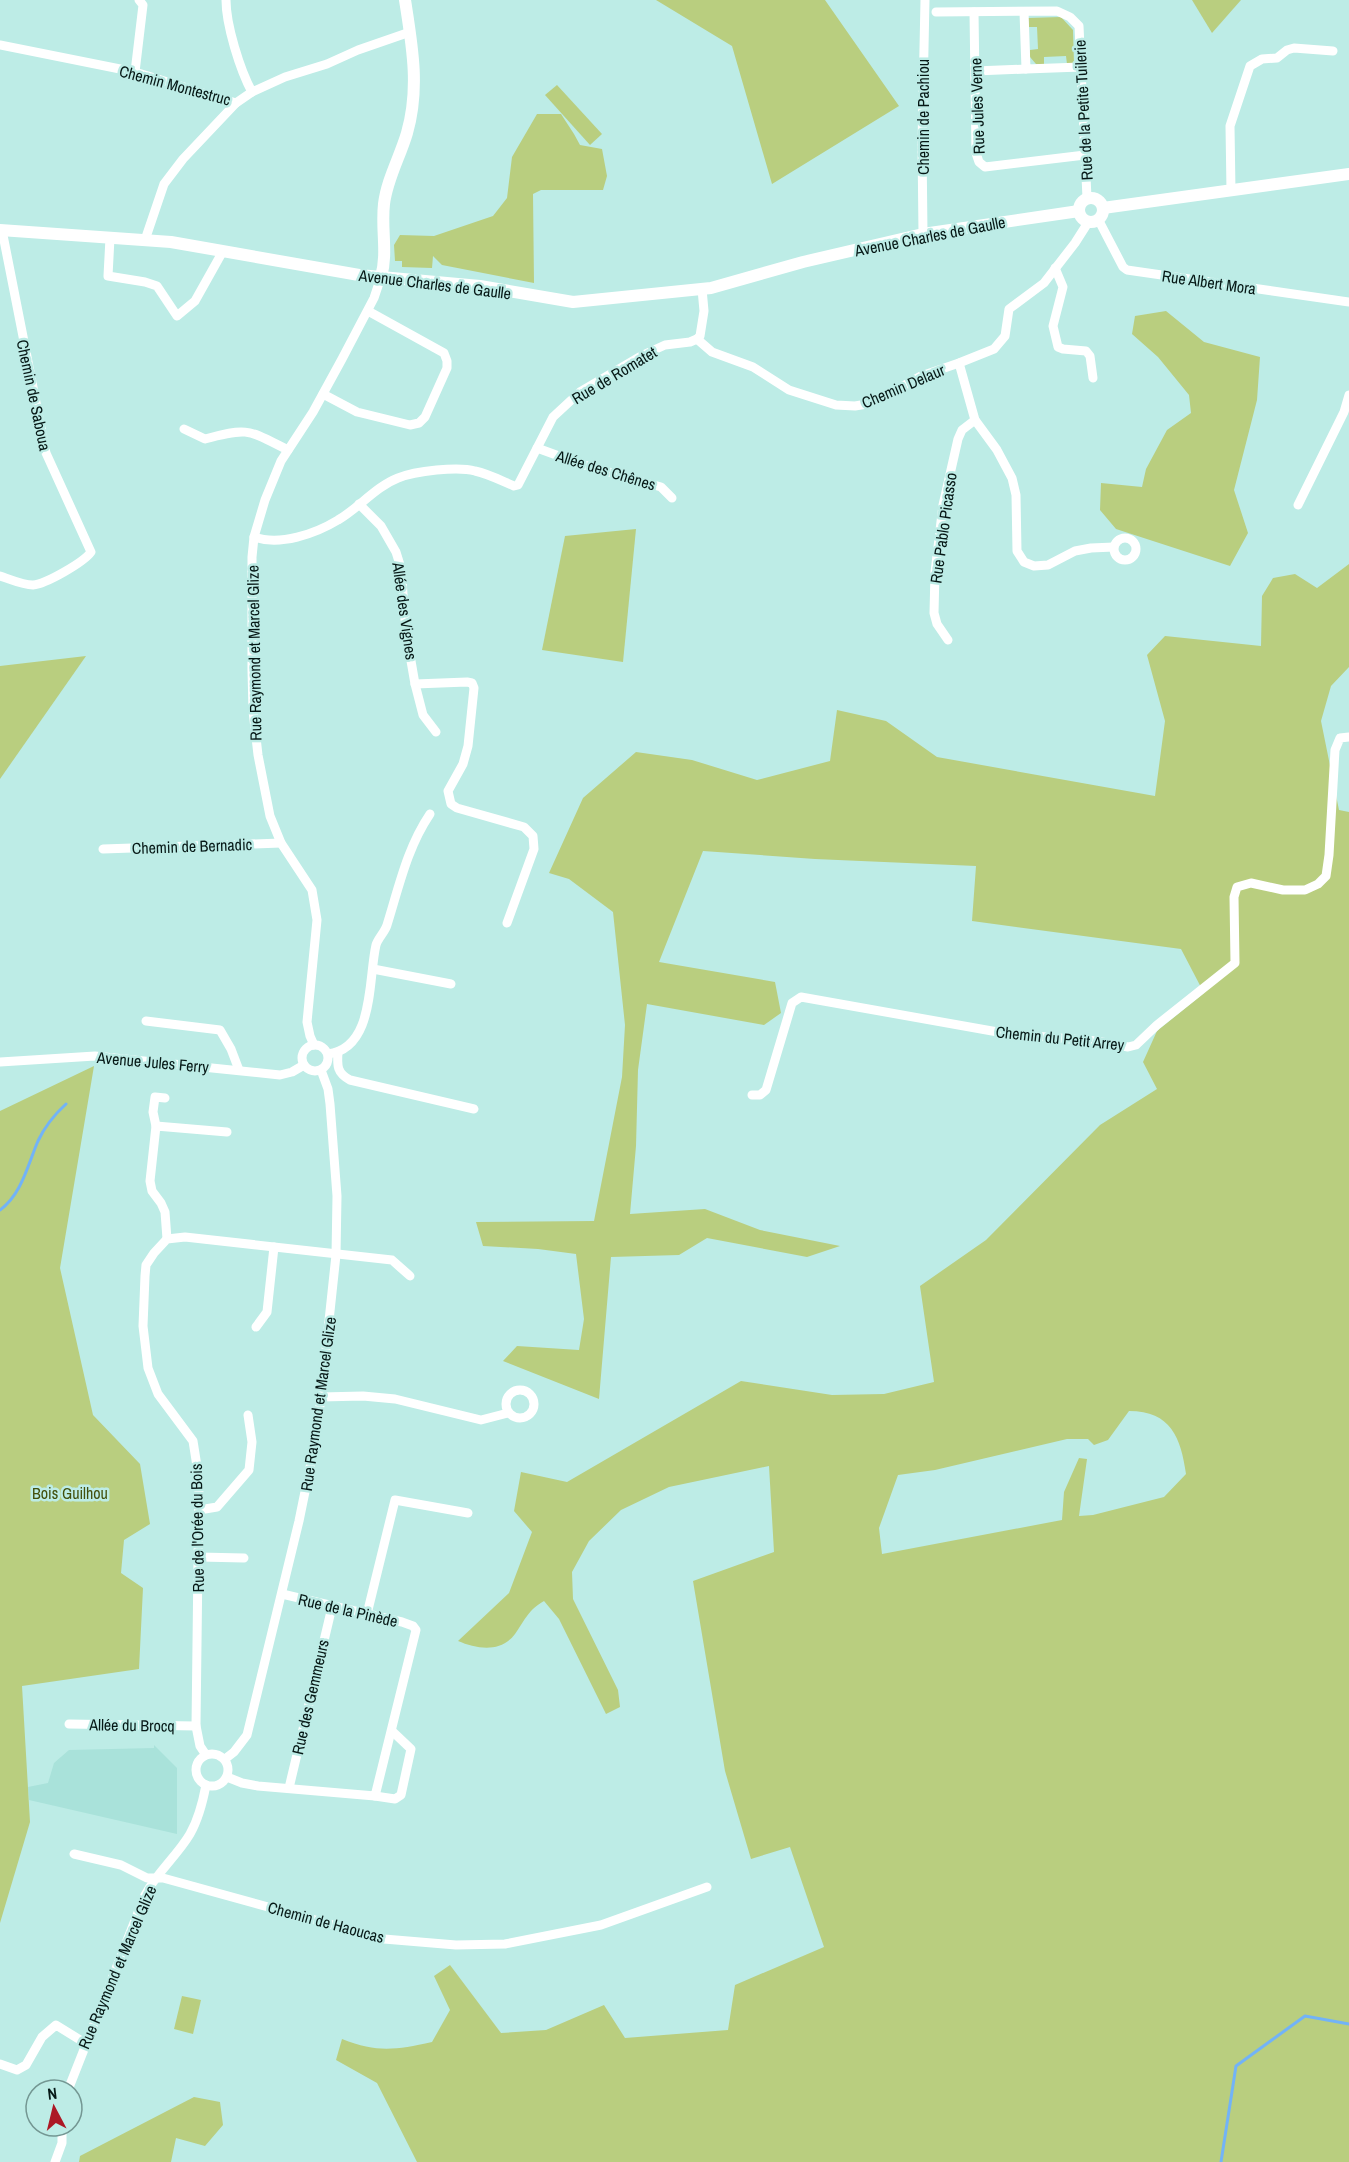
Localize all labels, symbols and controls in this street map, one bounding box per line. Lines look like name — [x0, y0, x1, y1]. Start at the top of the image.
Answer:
street label: Rue de la Petite Tuilerie — [1068, 39, 1098, 181]
street label: Rue Jules Verne — [964, 58, 990, 154]
street label: Chemin de Pachiou — [912, 59, 934, 175]
street label: Chemin Montestruc — [117, 60, 234, 111]
street label: Avenue Charles de Gaulle — [852, 211, 1007, 262]
street label: Avenue Charles de Gaulle — [357, 264, 512, 304]
street label: Rue Albert Mora — [1161, 265, 1258, 300]
street label: Chemin de Saboua — [11, 337, 57, 453]
street label: Rue de Romatet — [567, 341, 661, 409]
street label: Chemin Delaur — [858, 358, 948, 413]
street label: Allée des Chênes — [553, 444, 658, 496]
street label: Rue Pablo Picasso — [924, 471, 962, 585]
street label: Allée des Vignes — [387, 560, 423, 661]
street label: Rue Raymond et Marcel Glize — [241, 565, 267, 741]
street label: Chemin de Bernadic — [131, 833, 253, 859]
street label: Chemin du Petit Arrey — [995, 1020, 1126, 1056]
street label: Avenue Jules Ferry — [95, 1046, 210, 1078]
street label: Rue Raymond et Marcel Glize — [295, 1315, 341, 1493]
street label: Rue de l'Orée du Bois — [185, 1463, 209, 1593]
park label: Bois Guilhou — [32, 1482, 108, 1504]
street label: Rue de la Pinède — [296, 1588, 400, 1632]
street label: Rue des Gemmeurs — [286, 1637, 334, 1757]
street label: Allée du Brocq — [88, 1713, 175, 1737]
street label: Rue Raymond et Marcel Glize — [73, 1882, 161, 2052]
street label: Chemin de Haoucas — [265, 1896, 387, 1948]
north arrow — [24, 2078, 84, 2138]
text: N — [46, 2082, 58, 2105]

